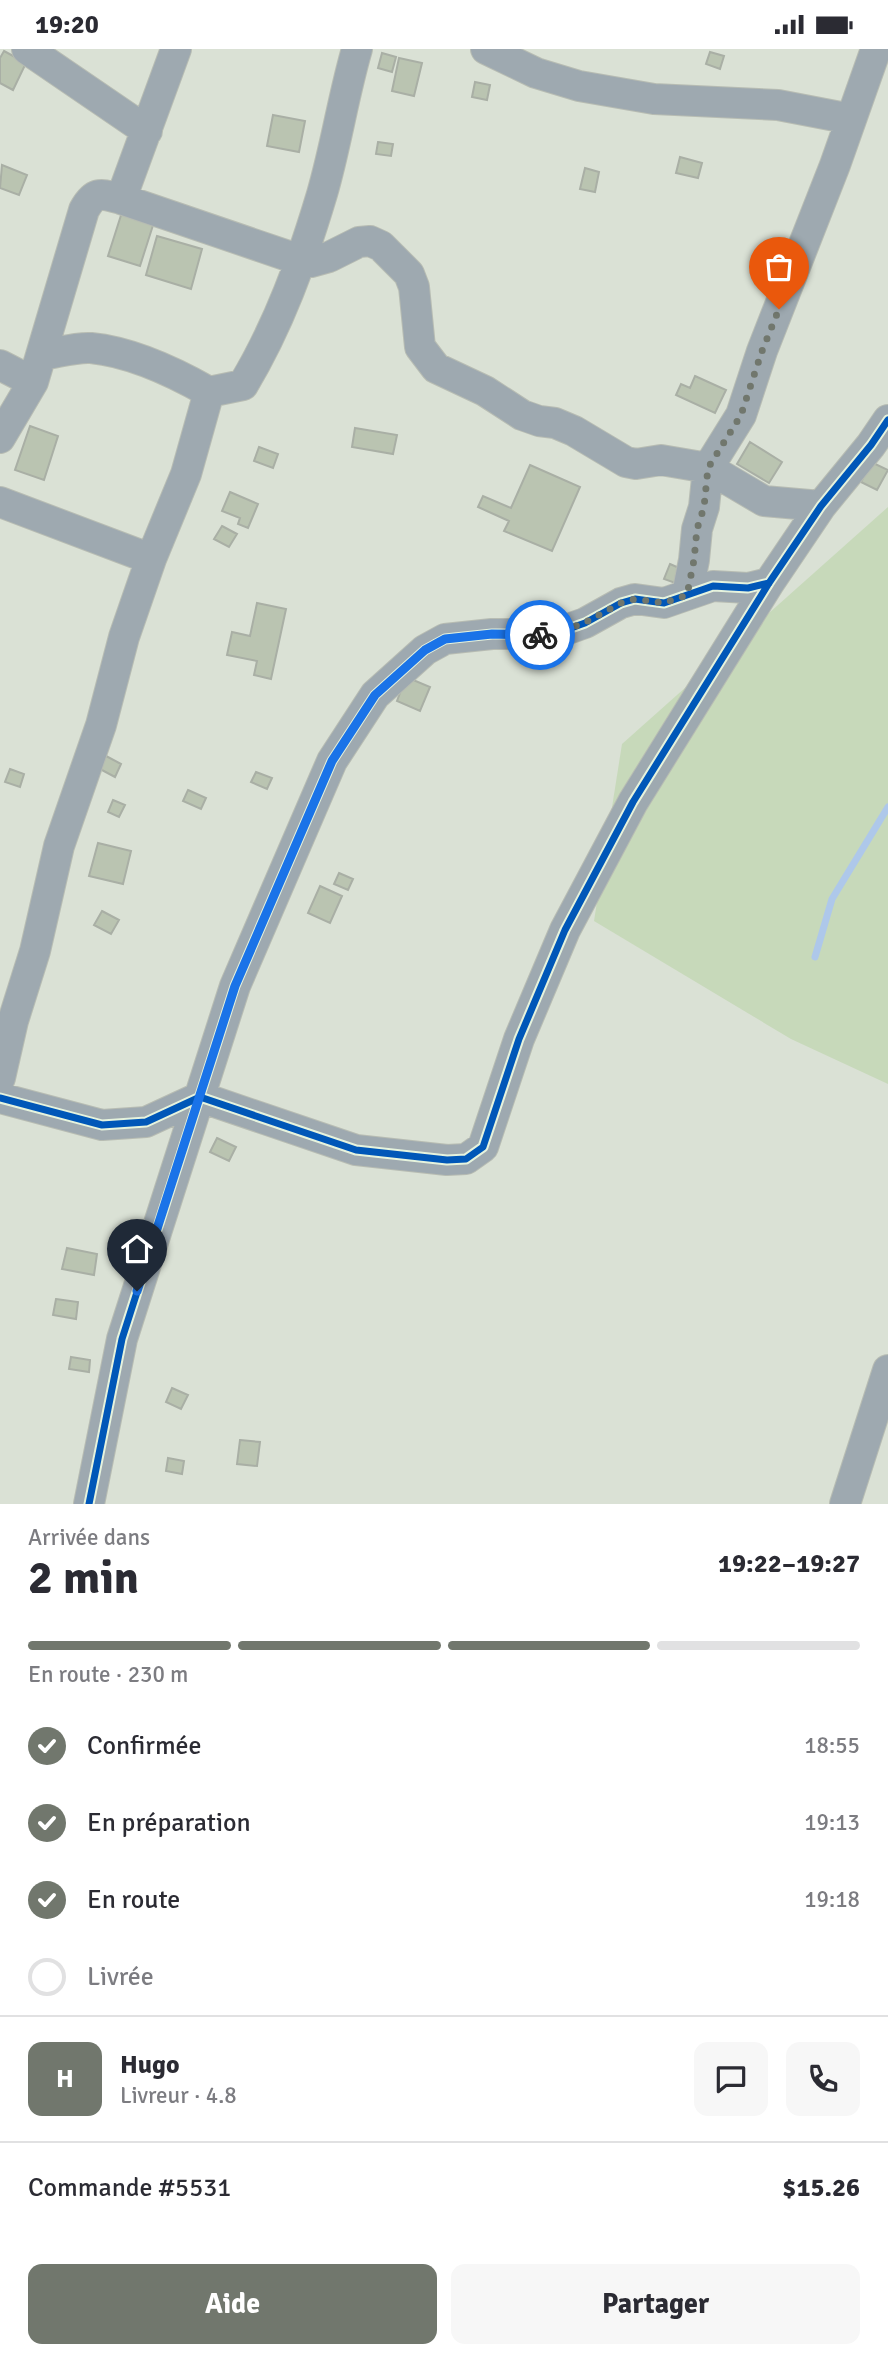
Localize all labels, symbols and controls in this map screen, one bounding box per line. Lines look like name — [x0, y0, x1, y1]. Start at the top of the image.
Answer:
text: 19:20 — [35, 9, 99, 41]
pin — [749, 237, 809, 309]
icon: bag — [760, 248, 798, 286]
courier — [505, 600, 575, 670]
icon: bike — [521, 616, 559, 654]
pin — [107, 1219, 167, 1291]
icon: home — [118, 1230, 156, 1268]
text: Arrivée dans — [28, 1523, 150, 1552]
text: 19:22–19:27 — [718, 1548, 860, 1580]
text: 2 min — [28, 1550, 139, 1606]
text: En route · 230 m — [28, 1660, 188, 1689]
icon: check — [28, 1727, 66, 1765]
text: Confirmée — [87, 1730, 202, 1762]
text: 18:55 — [804, 1731, 860, 1760]
icon: check — [28, 1804, 66, 1842]
text: En préparation — [87, 1807, 251, 1839]
text: 19:13 — [804, 1808, 860, 1837]
icon: check — [28, 1881, 66, 1919]
text: En route — [87, 1884, 180, 1916]
text: 19:18 — [804, 1885, 860, 1914]
text: Livrée — [87, 1961, 154, 1993]
button: chat — [694, 2042, 768, 2116]
button: phone — [786, 2042, 860, 2116]
text: Hugo — [120, 2049, 180, 2081]
text: H — [56, 2063, 74, 2095]
text: Livreur · 4.8 — [120, 2081, 237, 2110]
text: Commande #5531 — [28, 2172, 231, 2204]
text: $15.26 — [782, 2172, 860, 2204]
button: Aide — [28, 2264, 437, 2344]
button: Partager — [451, 2264, 860, 2344]

